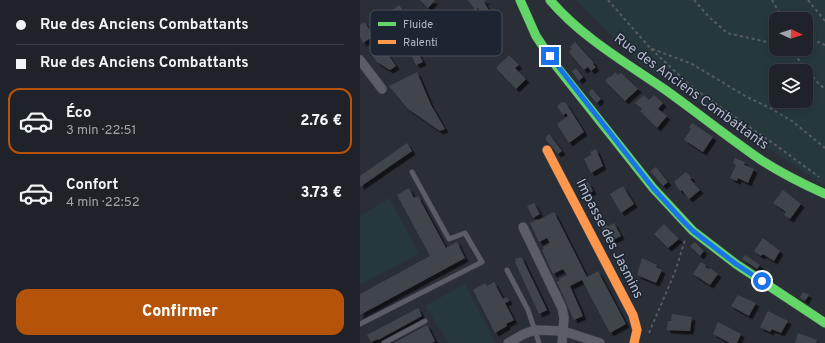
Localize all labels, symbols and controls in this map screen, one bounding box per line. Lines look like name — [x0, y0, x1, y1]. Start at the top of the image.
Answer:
legend — [370, 10, 502, 56]
north arrow — [769, 12, 813, 56]
map controls — [769, 12, 813, 108]
text: Rue des Anciens Combattants — [40, 16, 249, 35]
text: Fluide — [403, 18, 433, 32]
street label: Rue des Anciens Combattants — [610, 30, 772, 154]
text: Ralenti — [403, 36, 438, 50]
route end — [541, 47, 559, 65]
text: Rue des Anciens Combattants — [40, 54, 249, 73]
button: layers — [769, 64, 813, 108]
icon: car — [18, 103, 54, 139]
text: Éco — [66, 104, 91, 123]
text: 2.76 € — [300, 112, 342, 131]
text: 3 min · 22:51 — [66, 123, 136, 139]
icon: car — [18, 175, 54, 211]
text: Confort — [66, 176, 118, 195]
street label: Impasse des Jasmins — [572, 176, 646, 302]
text: 3.73 € — [301, 184, 342, 203]
text: 4 min · 22:52 — [66, 195, 140, 211]
route start — [753, 272, 771, 290]
button: Confirmer — [16, 289, 344, 335]

